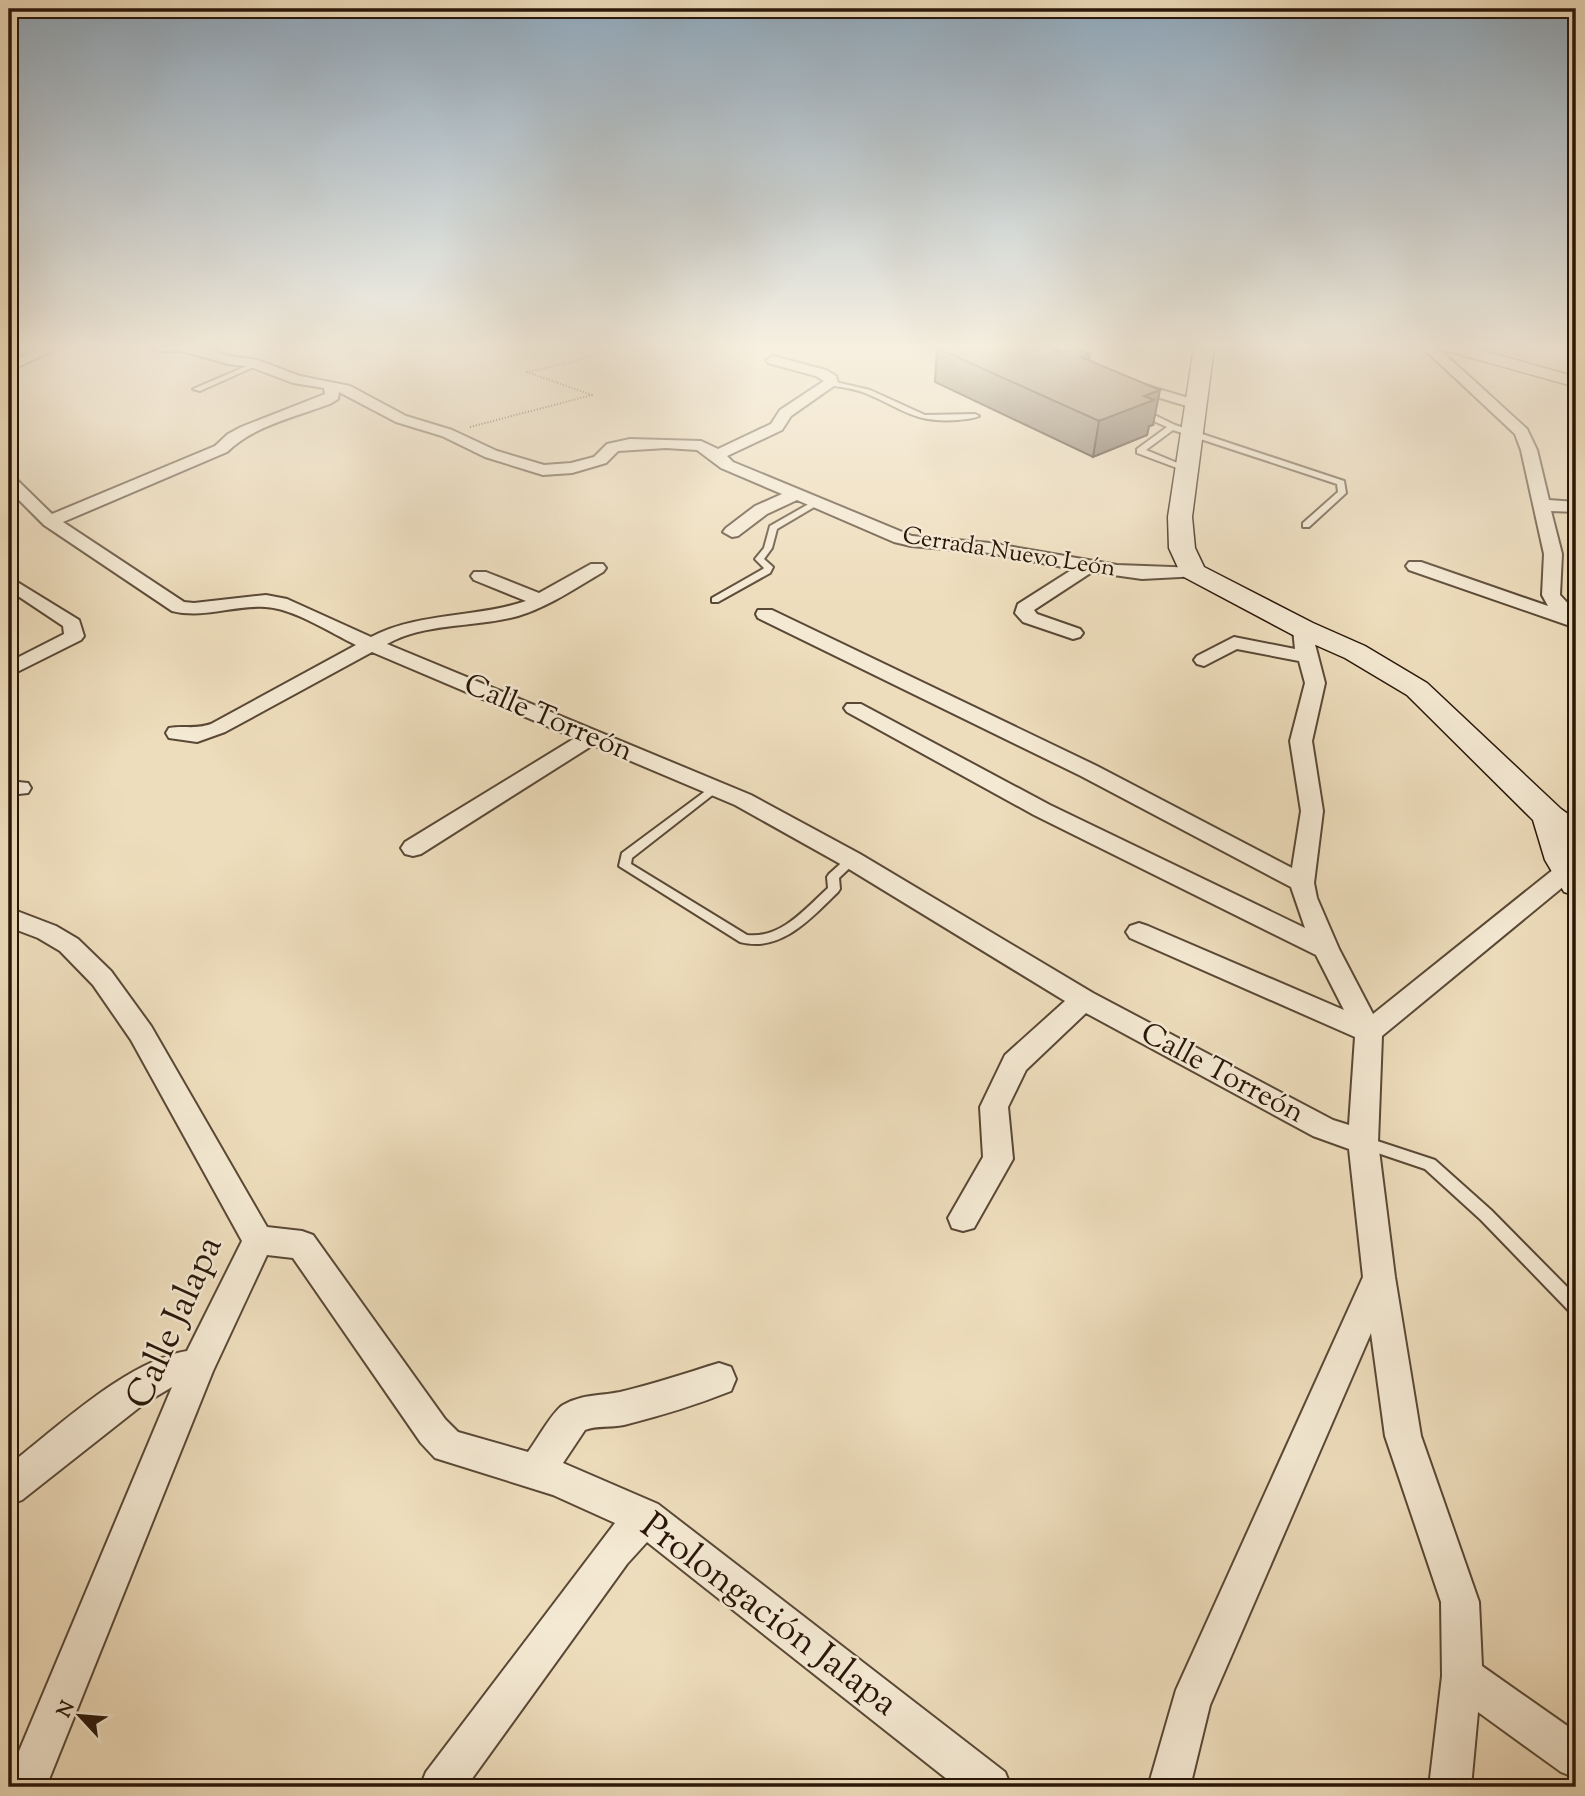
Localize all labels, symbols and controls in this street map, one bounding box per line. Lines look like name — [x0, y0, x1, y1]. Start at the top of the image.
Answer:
street label: Cerrada Nuevo León — [900, 519, 1118, 587]
street label: Calle Torreón — [457, 664, 639, 774]
street label: Calle Torreón — [1132, 1013, 1312, 1135]
street label: Calle Jalapa — [114, 1228, 238, 1418]
street label: Prolongación Jalapa — [628, 1501, 908, 1731]
north arrow — [46, 1680, 116, 1750]
text: N — [52, 1697, 82, 1722]

